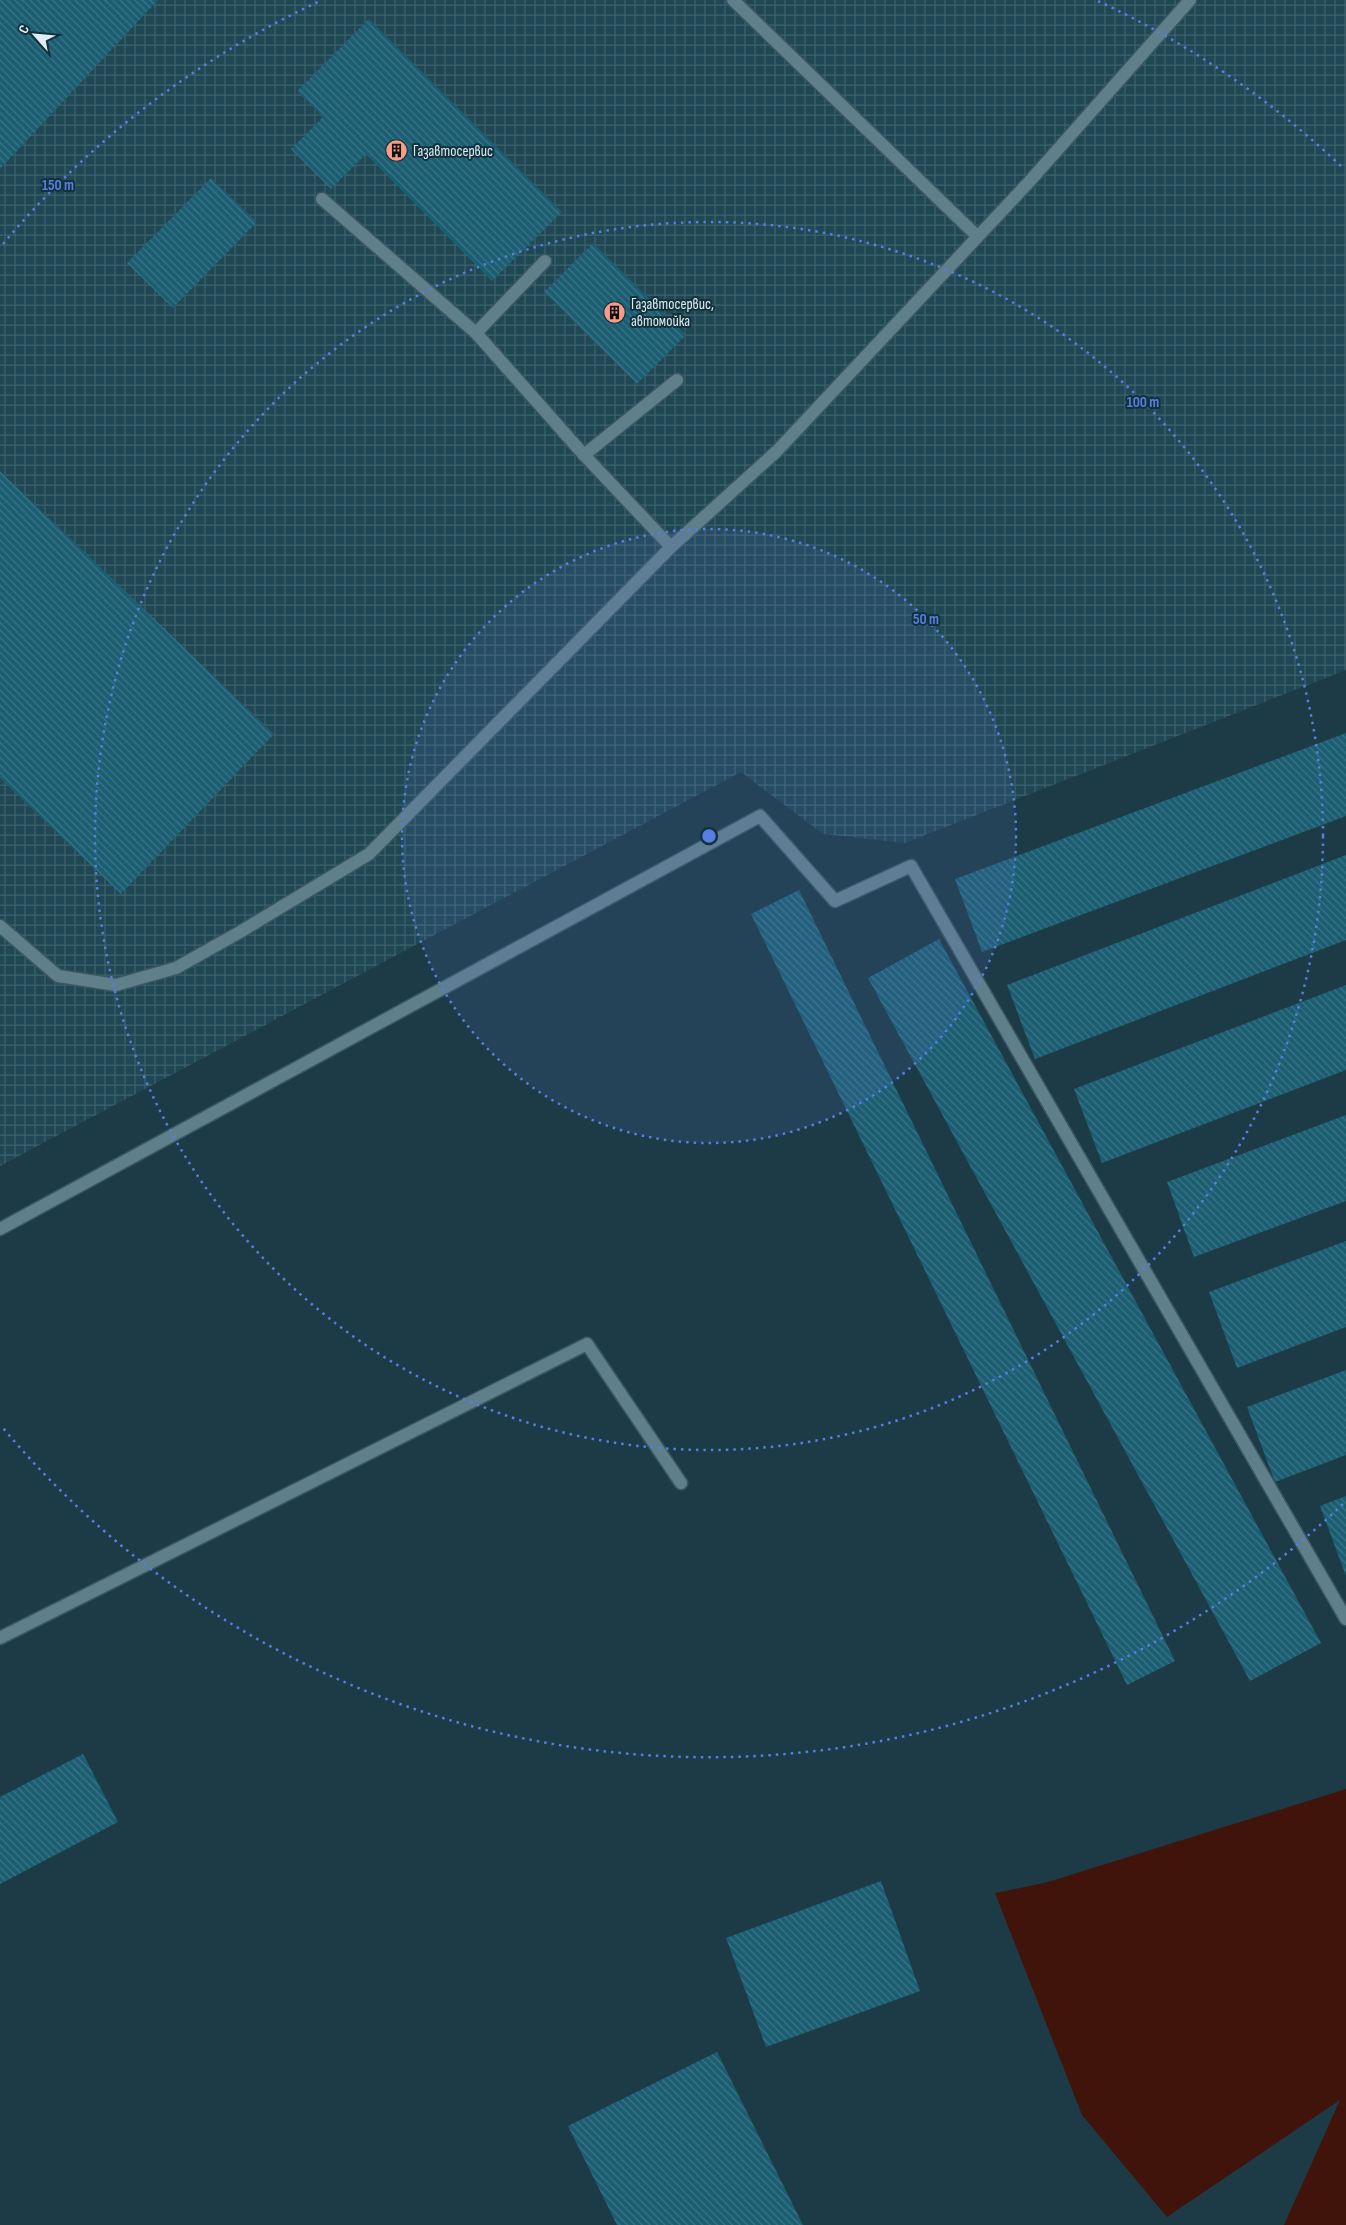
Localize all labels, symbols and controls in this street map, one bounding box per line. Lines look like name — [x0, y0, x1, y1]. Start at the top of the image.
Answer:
north arrow — [10, 10, 60, 60]
text: С — [15, 22, 33, 36]
building icon: Газавтосервис — [385, 139, 409, 163]
place label: Газавтосервис — [413, 142, 493, 161]
text: 150 m — [42, 176, 74, 195]
place label: Газавтосервис, автомойка — [631, 295, 714, 331]
building icon: Газавтосервис, автомойка — [603, 301, 627, 325]
text: 100 m — [1127, 393, 1159, 412]
text: 50 m — [913, 610, 939, 629]
centre of rings — [700, 827, 718, 845]

